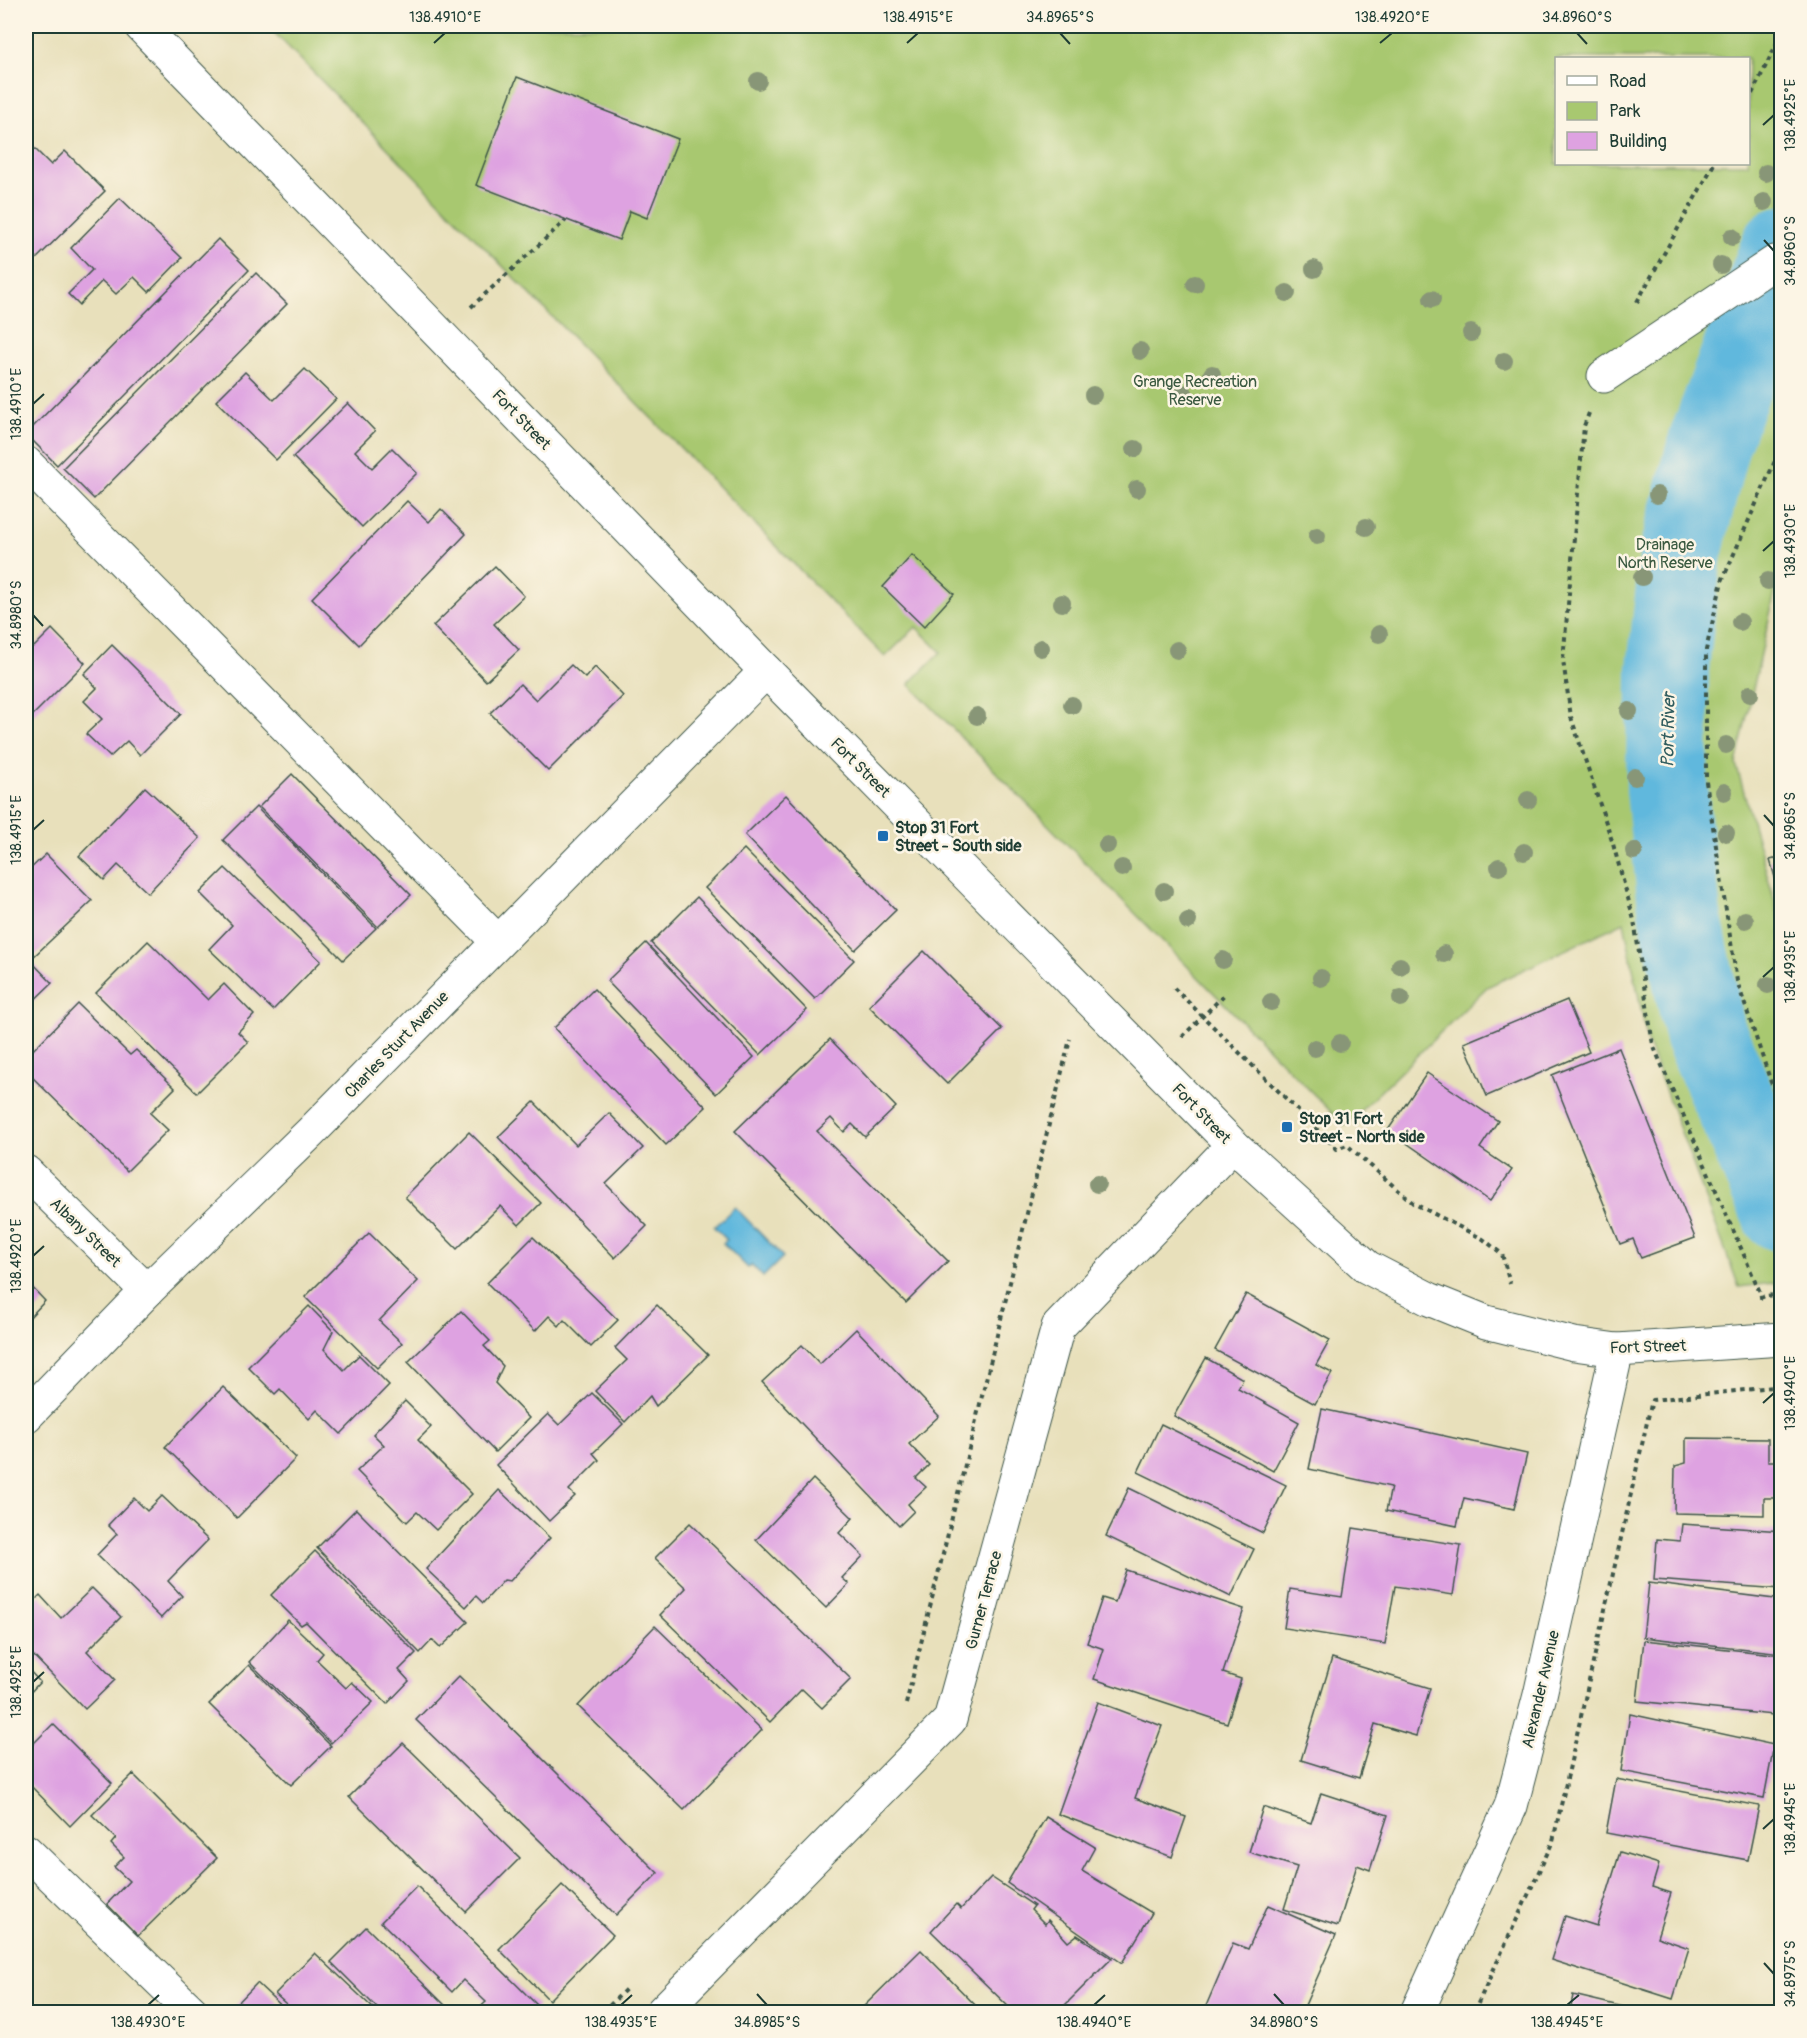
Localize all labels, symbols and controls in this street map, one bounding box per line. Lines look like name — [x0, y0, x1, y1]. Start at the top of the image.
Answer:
text: 138.4910°E — [409, 8, 481, 27]
text: 138.4915°E — [883, 8, 953, 27]
text: 34.8965°S — [1026, 8, 1094, 27]
text: 138.4920°E — [1355, 8, 1429, 27]
text: 34.8960°S — [1542, 8, 1612, 27]
legend — [1555, 57, 1750, 165]
text: Road — [1609, 70, 1646, 93]
text: 138.4925°E — [1781, 79, 1800, 151]
text: Park — [1609, 100, 1641, 123]
text: Building — [1609, 130, 1667, 153]
text: 34.8960°S — [1781, 216, 1800, 286]
text: 138.4910°E — [7, 368, 26, 440]
park label: Grange Recreation Reserve — [1133, 372, 1257, 410]
street label: Fort Street — [488, 385, 555, 455]
text: 138.4930°E — [1781, 504, 1800, 578]
park label: Drainage North Reserve — [1617, 535, 1713, 573]
text: 34.8980°S — [7, 581, 26, 649]
water label: Port River — [1656, 690, 1681, 768]
street label: Fort Street — [826, 734, 895, 802]
text: 34.8965°S — [1781, 792, 1800, 860]
text: 138.4915°E — [7, 795, 26, 865]
place label: Stop 31 Fort Street - South side — [895, 818, 1023, 856]
marker: Stop 31 Fort Street - South side — [876, 829, 890, 843]
text: 138.4935°E — [1781, 931, 1800, 1003]
street label: Charles Sturt Avenue — [340, 987, 453, 1103]
street label: Fort Street — [1168, 1079, 1235, 1149]
place label: Stop 31 Fort Street - North side — [1299, 1109, 1426, 1147]
marker: Stop 31 Fort Street - North side — [1280, 1120, 1294, 1134]
street label: Albany Street — [45, 1194, 126, 1272]
text: 138.4920°E — [7, 1219, 26, 1293]
street label: Fort Street — [1609, 1336, 1687, 1358]
text: 138.4940°E — [1781, 1355, 1800, 1430]
street label: Gurner Terrace — [961, 1549, 1007, 1652]
street label: Alexander Avenue — [1518, 1628, 1564, 1750]
text: 138.4925°E — [7, 1646, 26, 1718]
text: 138.4945°E — [1781, 1782, 1800, 1855]
text: 34.8975°S — [1781, 1940, 1800, 2008]
text: 138.4930°E — [111, 2013, 185, 2032]
text: 138.4935°E — [585, 2013, 657, 2032]
text: 34.8985°S — [734, 2013, 800, 2032]
text: 138.4940°E — [1057, 2013, 1132, 2032]
text: 34.8980°S — [1250, 2013, 1318, 2032]
text: 138.4945°E — [1531, 2013, 1604, 2032]

